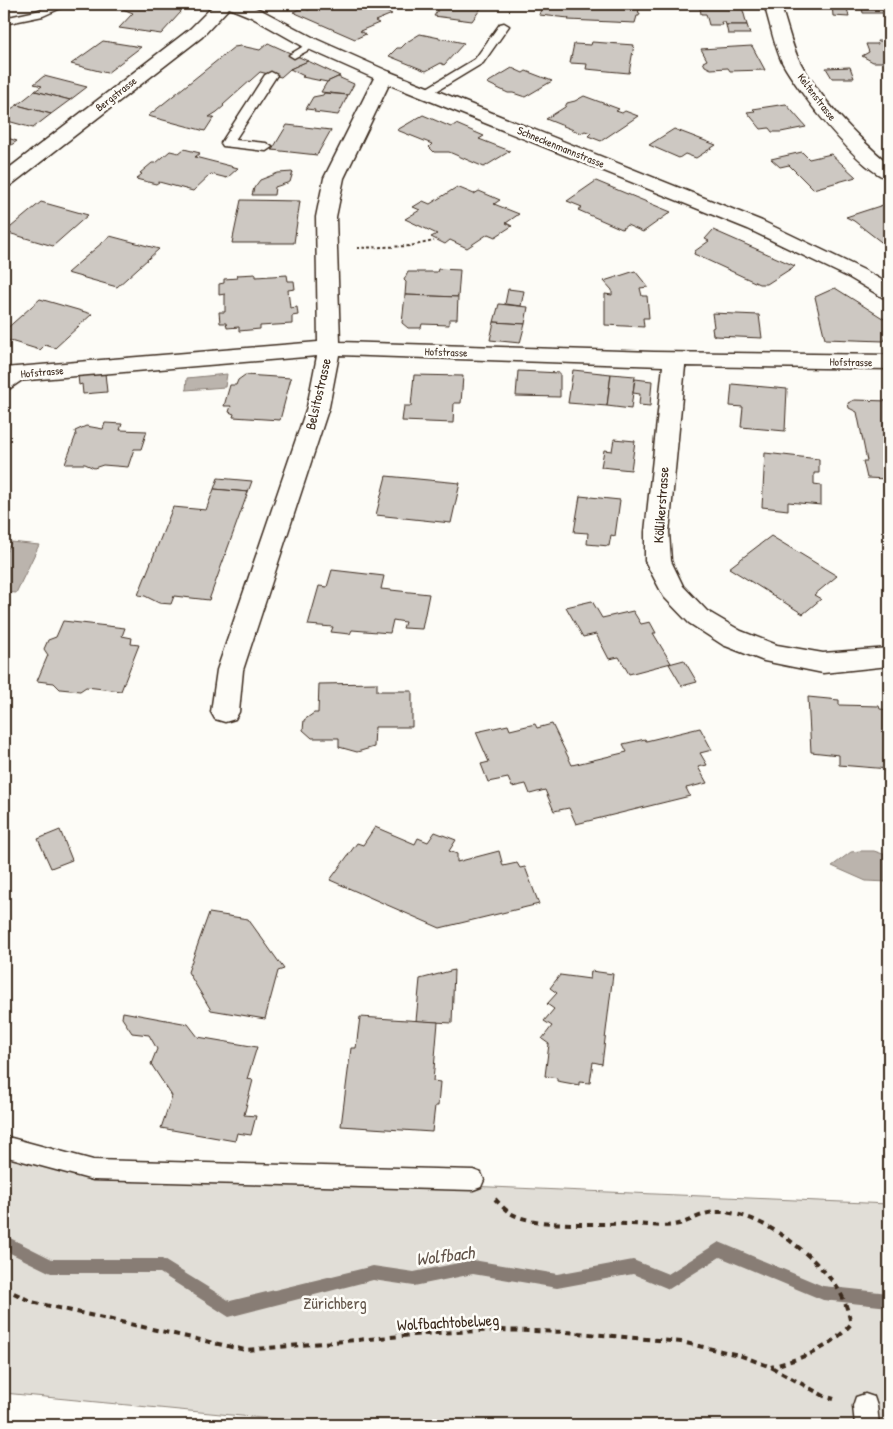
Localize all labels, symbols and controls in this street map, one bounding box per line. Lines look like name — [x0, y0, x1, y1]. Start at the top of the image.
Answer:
street label: Keltenstrasse — [795, 71, 840, 124]
street label: Bergstrasse — [93, 73, 140, 114]
street label: Schneckenmannstrasse — [515, 123, 607, 171]
street label: Hofstrasse — [424, 344, 468, 360]
street label: Hofstrasse — [829, 355, 873, 369]
street label: Belsitostrasse — [300, 356, 335, 432]
street label: Hofstrasse — [20, 363, 65, 381]
street label: Köllikerstrasse — [648, 466, 673, 544]
water label: Wolfbach — [414, 1239, 477, 1271]
park label: Zürichberg — [303, 1292, 367, 1314]
street label: Wolfbachtobelweg — [396, 1308, 500, 1336]

